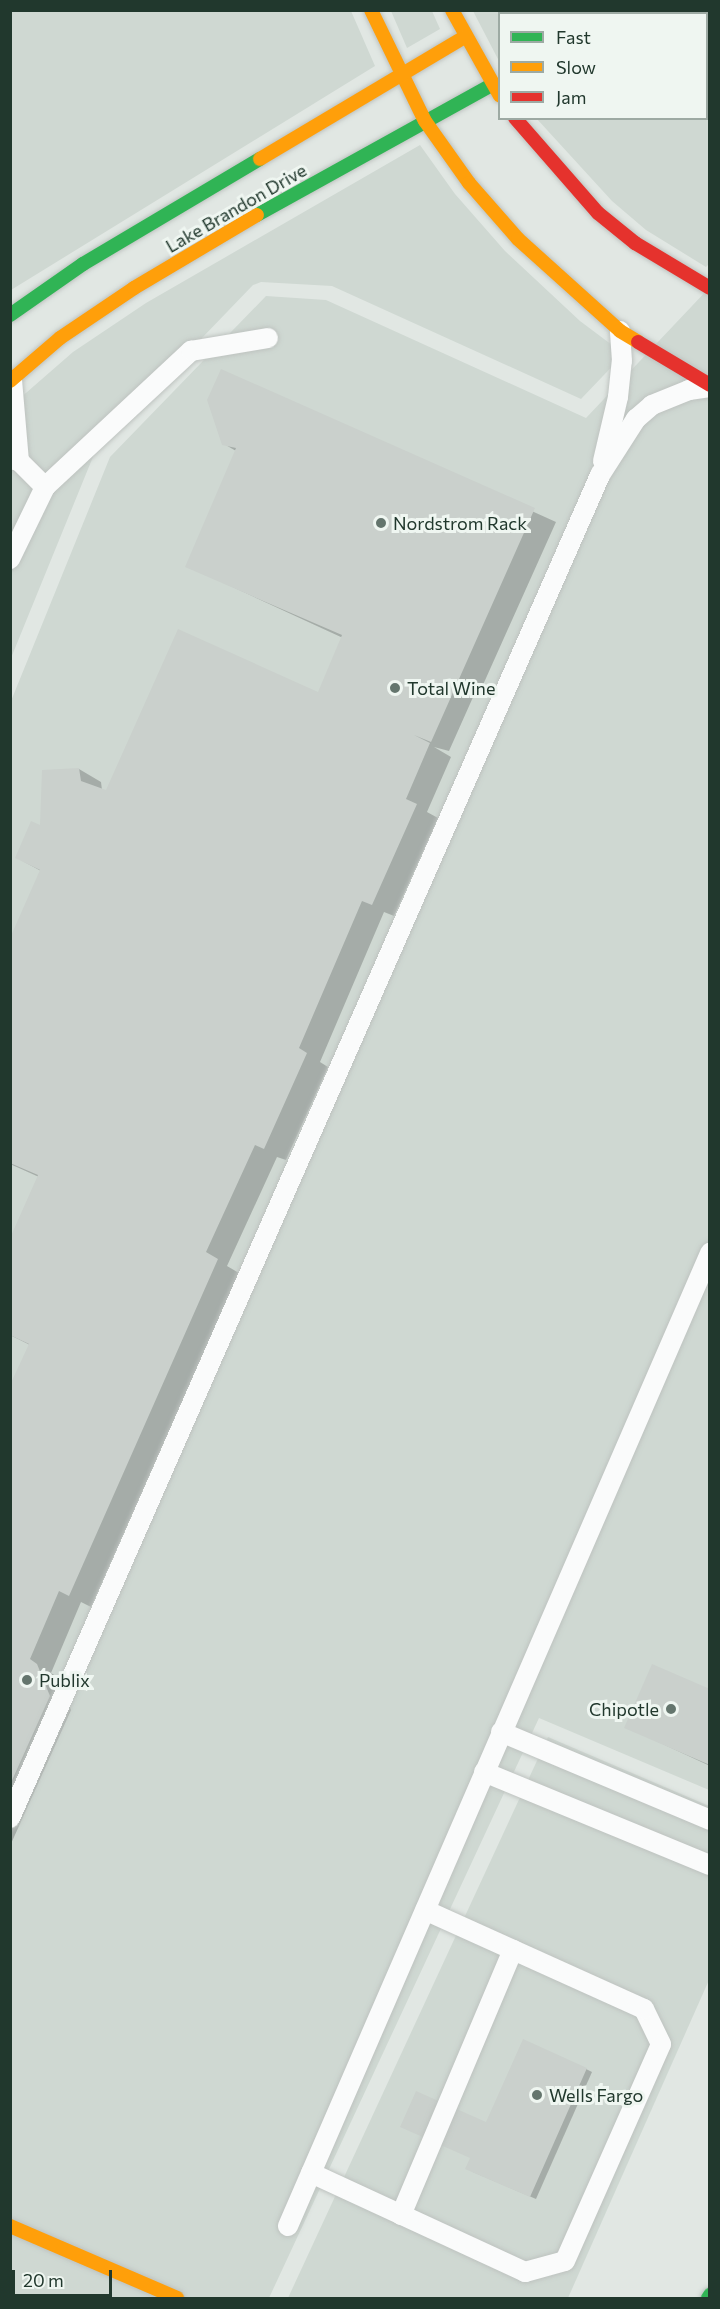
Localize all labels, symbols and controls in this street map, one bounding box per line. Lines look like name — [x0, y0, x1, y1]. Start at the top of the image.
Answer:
legend — [498, 12, 708, 120]
text: Fast — [556, 26, 591, 48]
text: Slow — [556, 56, 596, 78]
text: Jam — [556, 86, 586, 108]
street label: Lake Brandon Drive — [162, 159, 310, 257]
place label: Nordstrom Rack — [393, 512, 527, 534]
marker: Nordstrom Rack — [374, 516, 388, 530]
place label: Total Wine — [407, 677, 495, 699]
marker: Total Wine — [388, 681, 402, 695]
place label: Publix — [39, 1669, 90, 1691]
marker: Publix — [20, 1673, 34, 1687]
place label: Chipotle — [589, 1698, 659, 1720]
marker: Chipotle — [664, 1702, 678, 1716]
place label: Wells Fargo — [549, 2084, 643, 2106]
marker: Wells Fargo — [530, 2088, 544, 2102]
scale bar — [15, 2258, 116, 2296]
text: 20 m — [23, 2269, 64, 2291]

